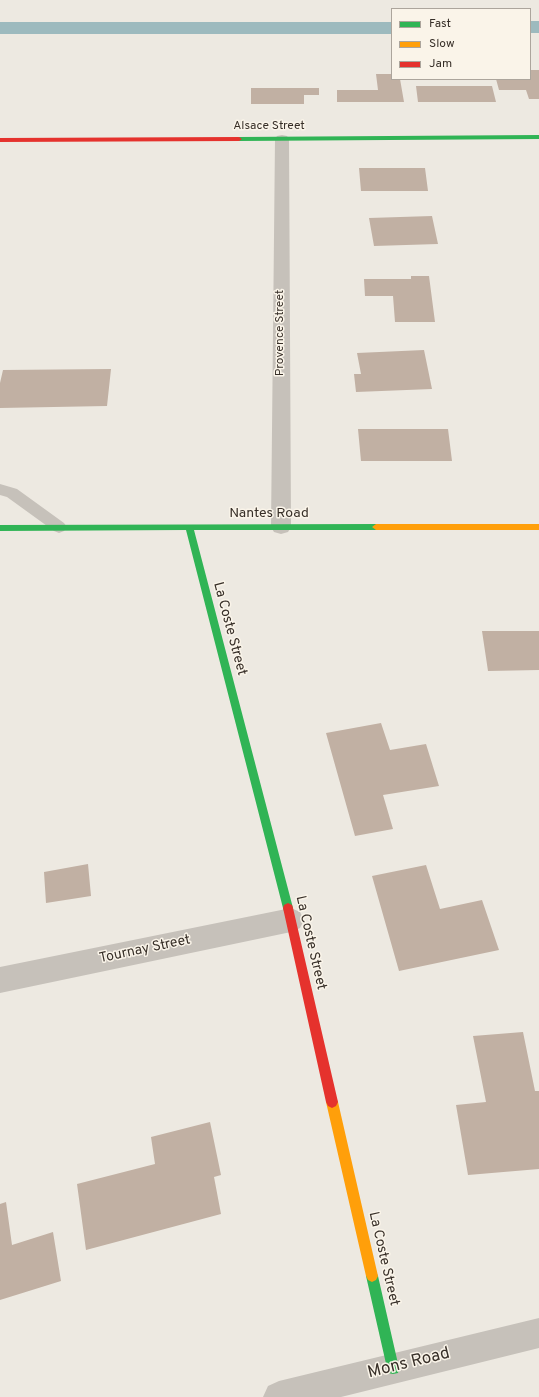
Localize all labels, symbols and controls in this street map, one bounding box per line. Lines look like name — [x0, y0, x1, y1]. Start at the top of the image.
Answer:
legend — [391, 8, 531, 80]
text: Fast — [429, 16, 451, 32]
text: Slow — [429, 36, 455, 52]
text: Jam — [429, 56, 452, 72]
street label: Alsace Street — [233, 120, 305, 134]
street label: Provence Street — [274, 290, 288, 376]
street label: Nantes Road — [229, 506, 309, 522]
street label: La Coste Street — [208, 580, 250, 678]
street label: La Coste Street — [291, 894, 329, 992]
street label: Tournay Street — [98, 932, 192, 968]
street label: La Coste Street — [364, 1210, 402, 1308]
street label: Mons Road — [366, 1344, 452, 1384]

